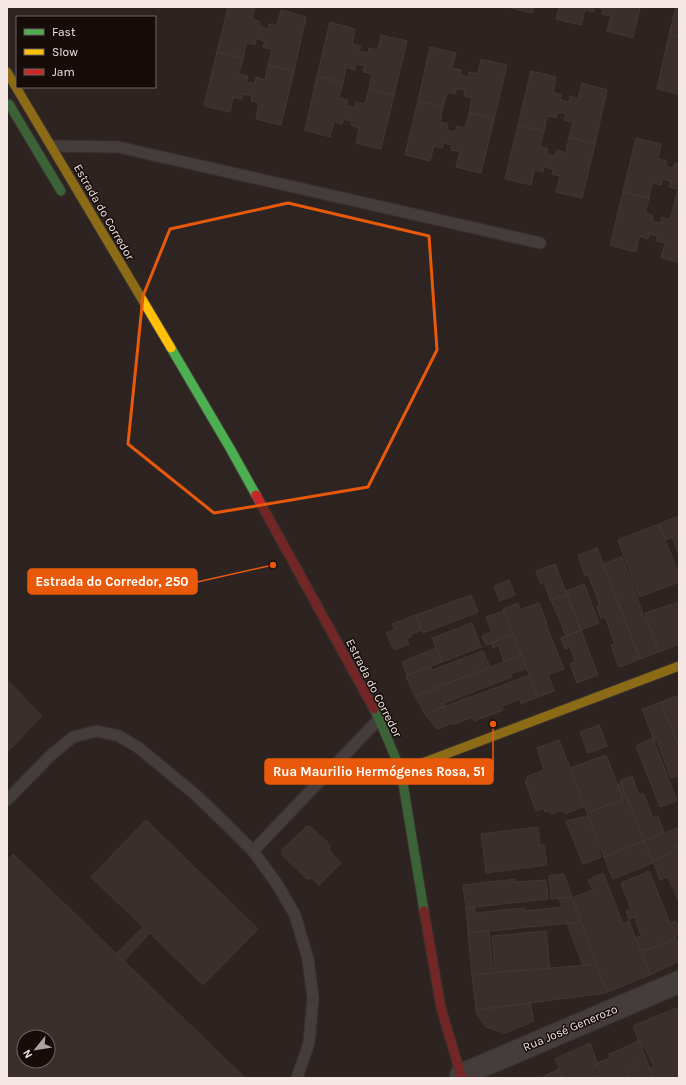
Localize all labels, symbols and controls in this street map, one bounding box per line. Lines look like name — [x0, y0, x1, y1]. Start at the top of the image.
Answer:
legend — [16, 16, 156, 88]
text: Fast — [52, 25, 76, 39]
text: Slow — [52, 45, 78, 59]
text: Jam — [52, 65, 75, 79]
street label: Estrada do Corredor — [71, 162, 137, 263]
callout: Estrada do Corredor, 250 — [28, 569, 197, 594]
text: Estrada do Corredor, 250 — [35, 574, 189, 589]
street label: Estrada do Corredor — [343, 637, 405, 740]
callout: Rua Maurilio Hermógenes Rosa, 51 — [265, 759, 493, 784]
text: Rua Maurilio Hermógenes Rosa, 51 — [273, 764, 485, 779]
street label: Rua José Generozo — [521, 1002, 619, 1054]
north arrow — [16, 1029, 56, 1069]
text: N — [20, 1047, 35, 1060]

